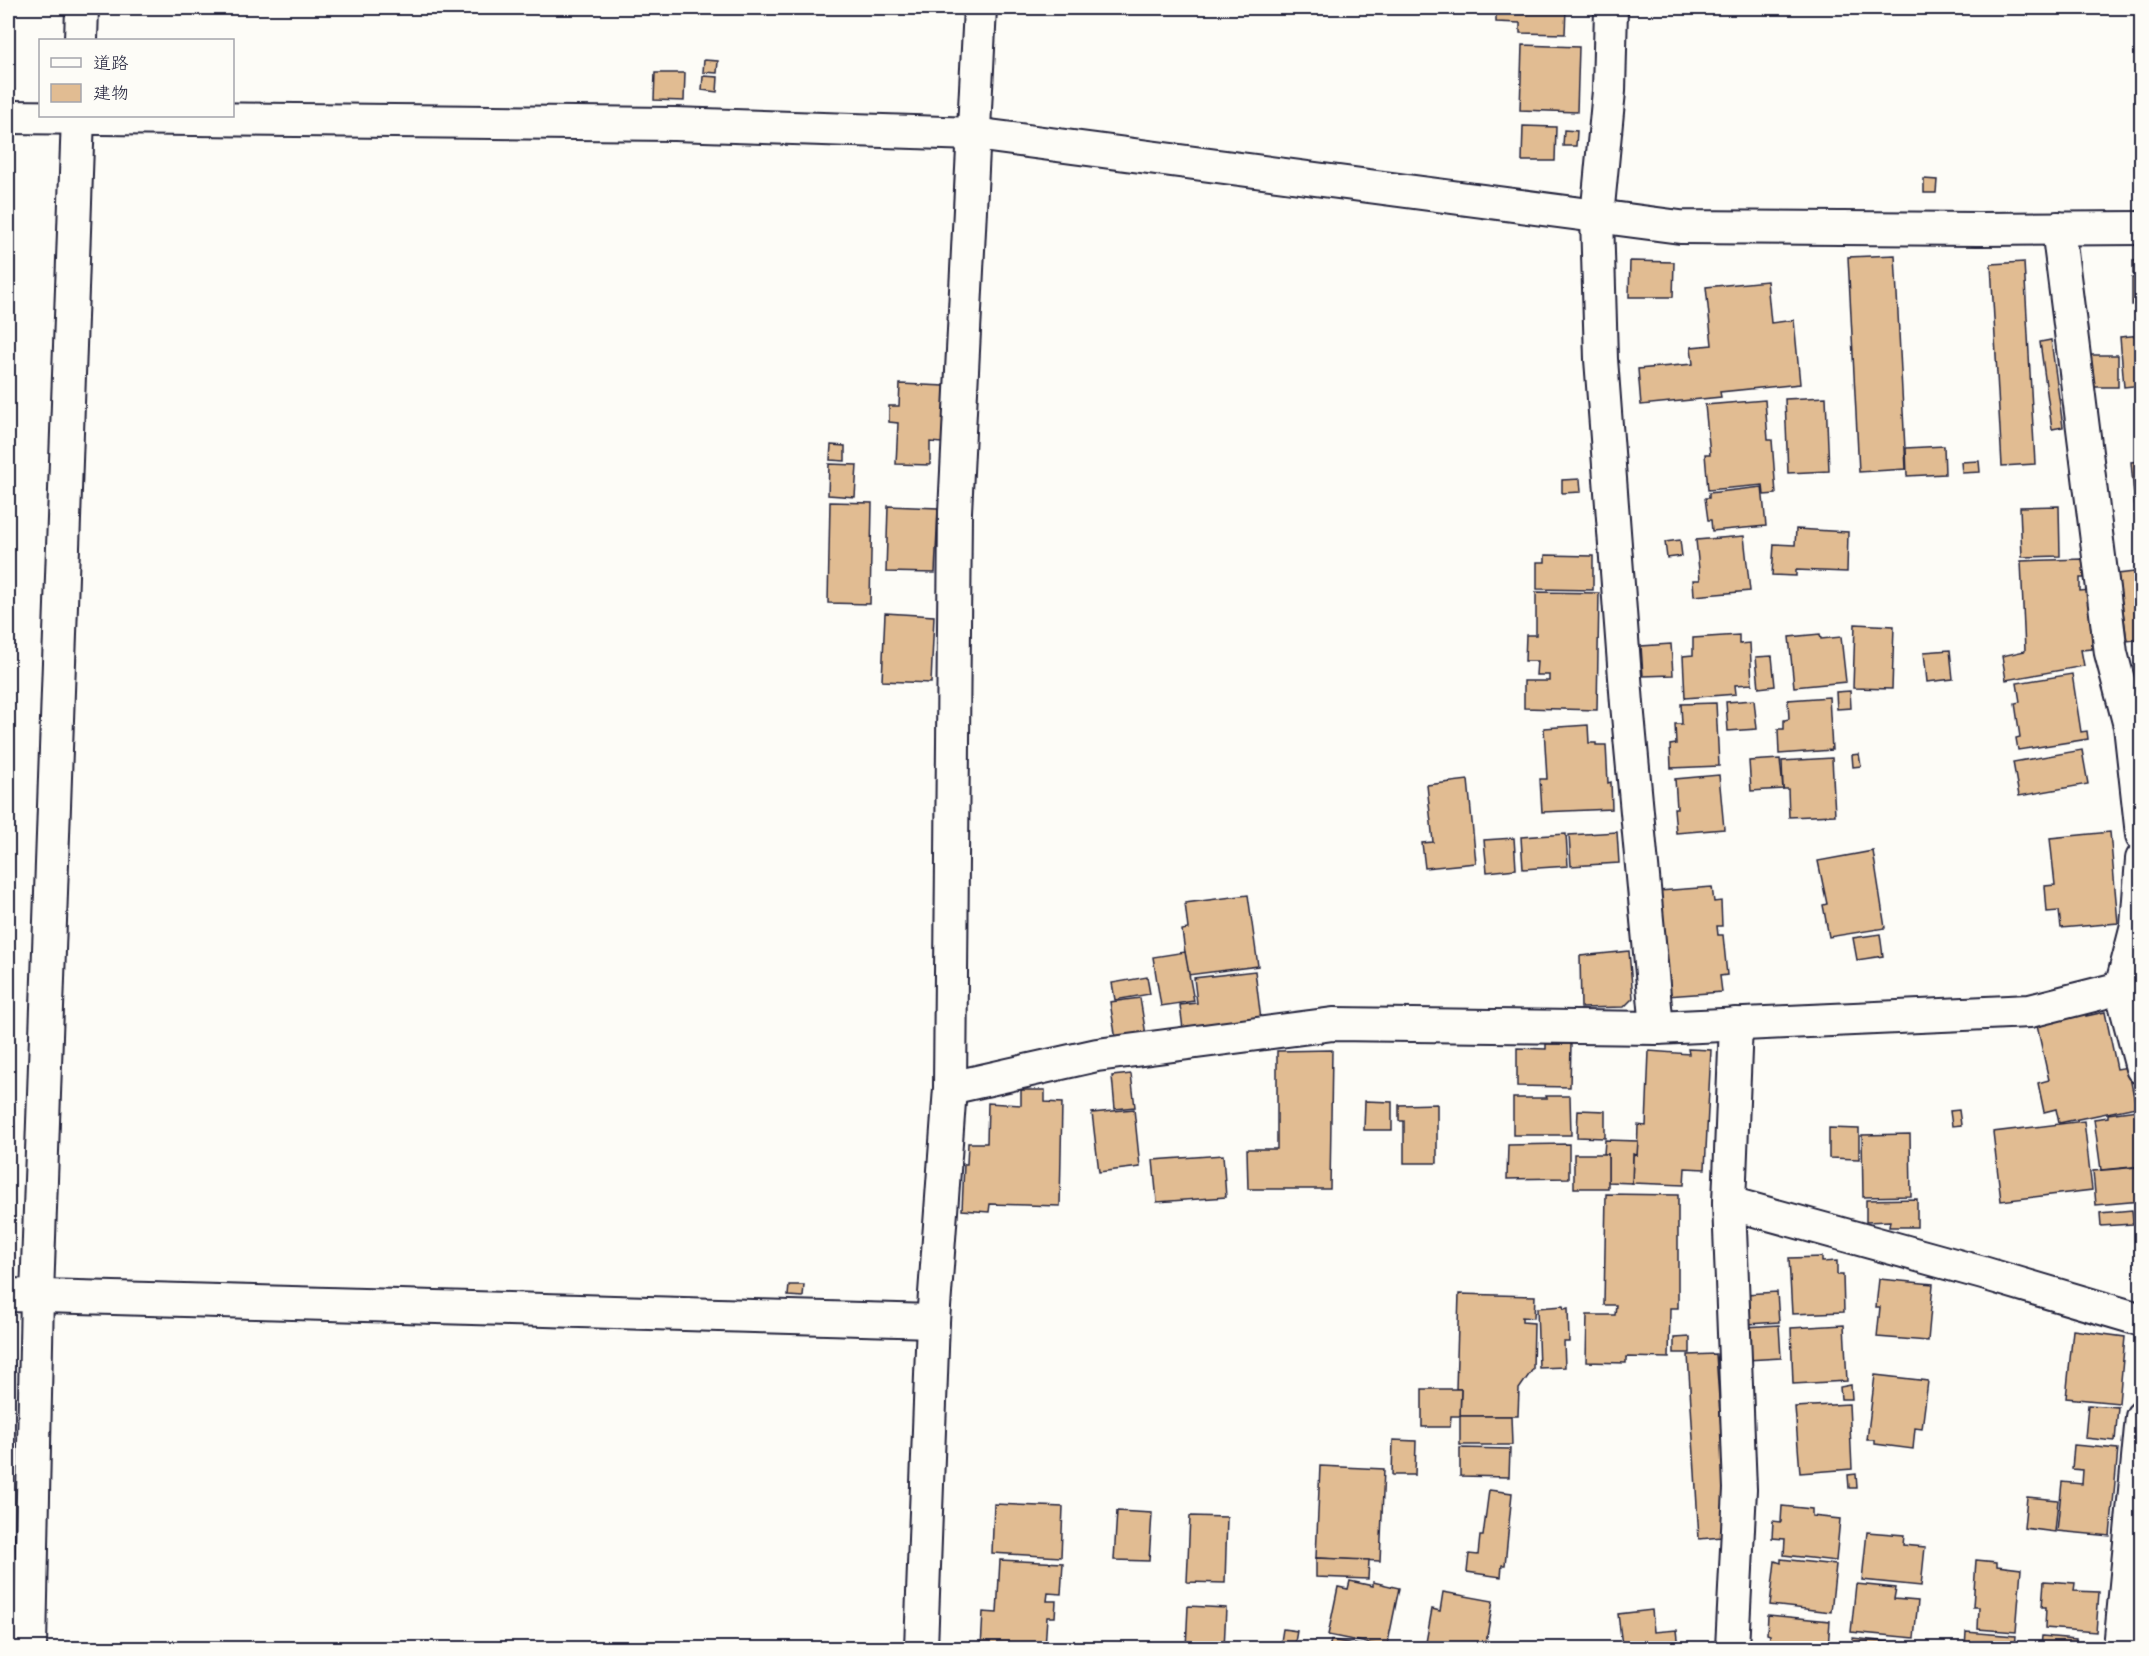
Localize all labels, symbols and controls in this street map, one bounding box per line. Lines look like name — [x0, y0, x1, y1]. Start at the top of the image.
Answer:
legend — [39, 39, 234, 117]
text: 道路 — [93, 51, 129, 74]
text: 建物 — [93, 81, 129, 104]

